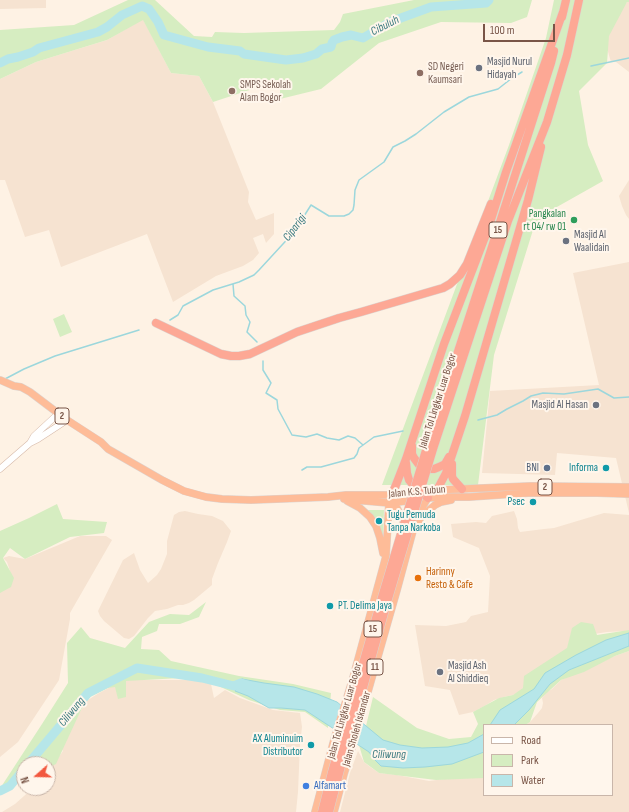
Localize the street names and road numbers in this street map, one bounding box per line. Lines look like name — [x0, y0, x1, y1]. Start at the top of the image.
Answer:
road number: 15 — [489, 222, 507, 238]
street label: Jalan Tol Lingkar Luar Bogor — [416, 352, 460, 450]
road number: 2 — [55, 408, 69, 424]
road number: 2 — [538, 479, 552, 495]
street label: Jalan K.S. Tubun — [388, 483, 446, 501]
road number: 15 — [364, 621, 382, 637]
road number: 11 — [367, 659, 383, 675]
street label: Jalan Tol Lingkar Luar Bogor — [325, 662, 365, 760]
street label: Jalan Sholeh Iskandar — [340, 690, 374, 768]

